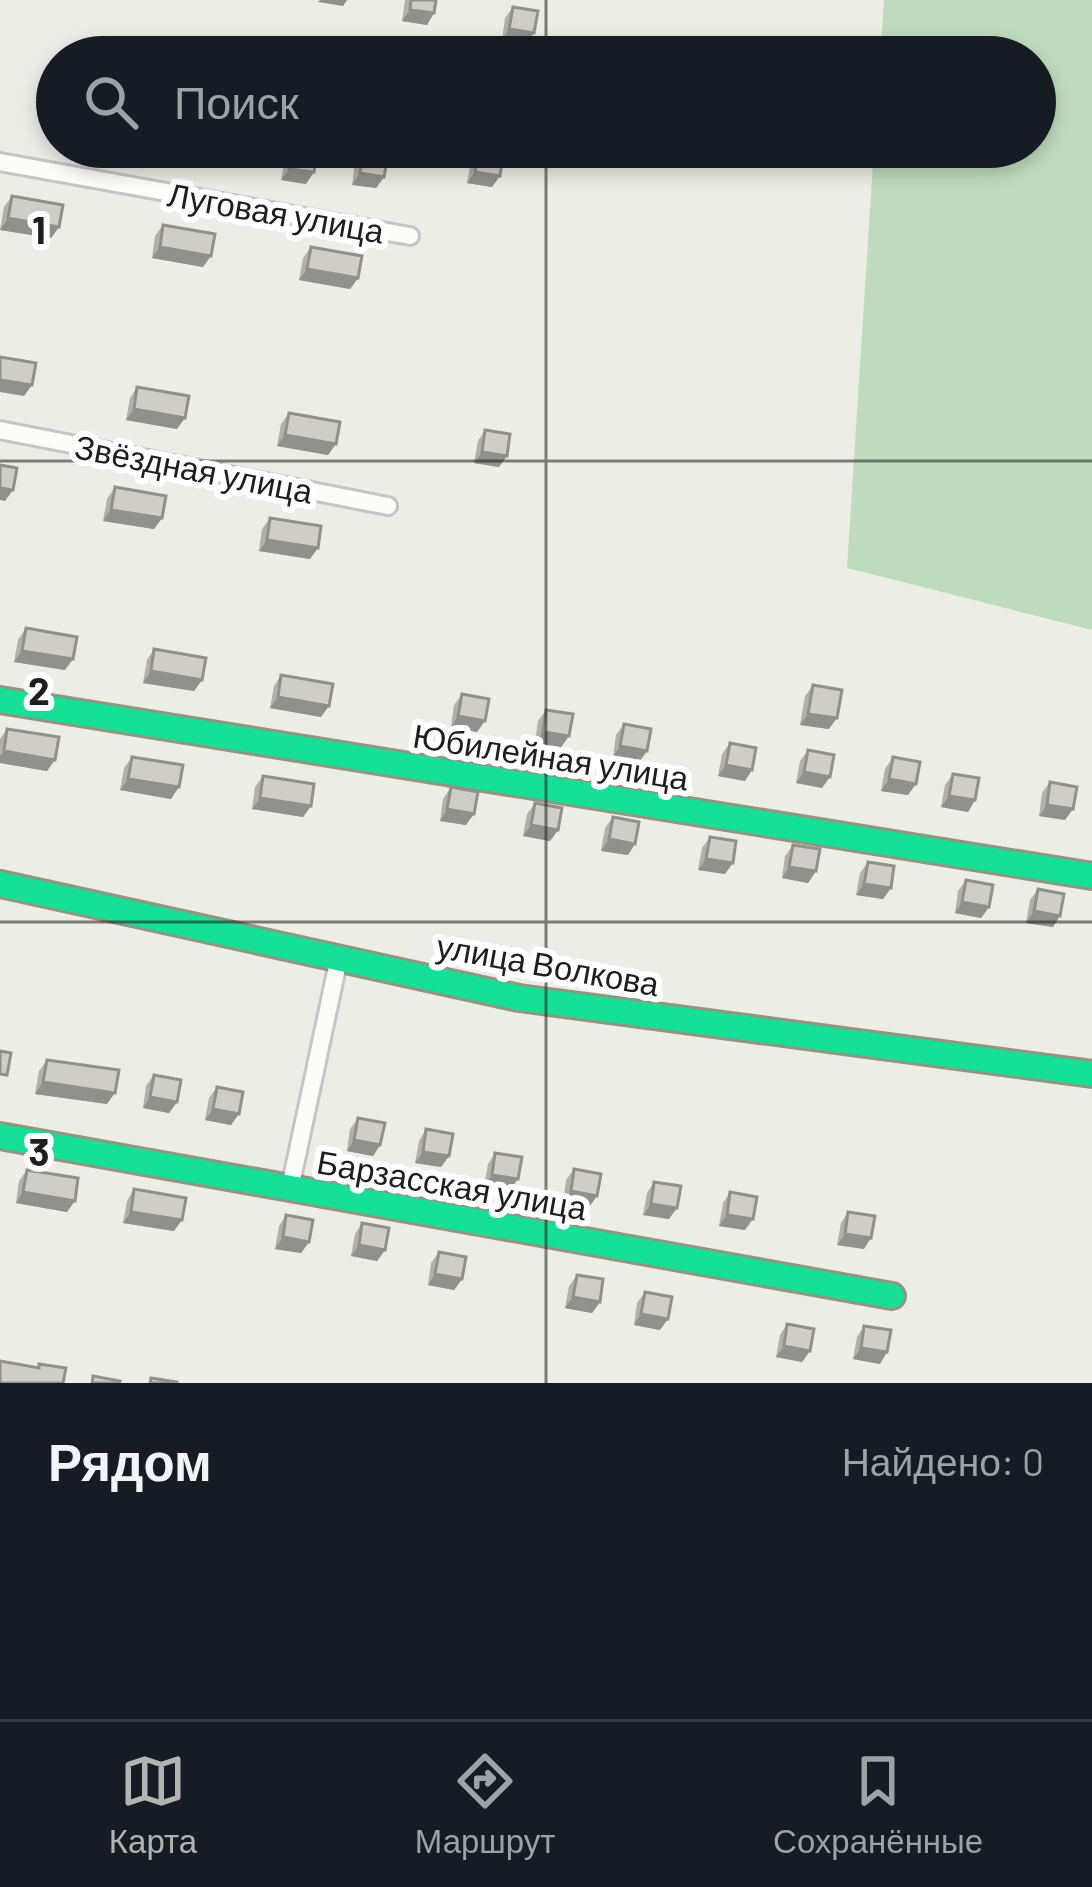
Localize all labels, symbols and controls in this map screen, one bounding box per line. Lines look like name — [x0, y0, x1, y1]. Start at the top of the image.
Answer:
search box — [36, 36, 1056, 168]
icon: search — [78, 69, 144, 135]
text: Поиск — [174, 74, 299, 128]
street label: Луговая улица — [165, 173, 388, 251]
text: 1 — [32, 205, 46, 252]
street label: Звёздная улица — [72, 425, 317, 511]
text: 2 — [28, 666, 50, 713]
street label: Юбилейная улица — [410, 714, 692, 798]
street label: улица Волкова — [434, 925, 663, 1003]
text: 3 — [28, 1127, 50, 1174]
street label: Барзасская улица — [314, 1141, 591, 1228]
text: Рядом — [48, 1430, 212, 1491]
text: Найдено: 0 — [842, 1437, 1044, 1484]
tab: Карта — [109, 1748, 197, 1861]
tab: Маршрут — [415, 1748, 555, 1861]
tab: Сохранённые — [773, 1748, 983, 1861]

